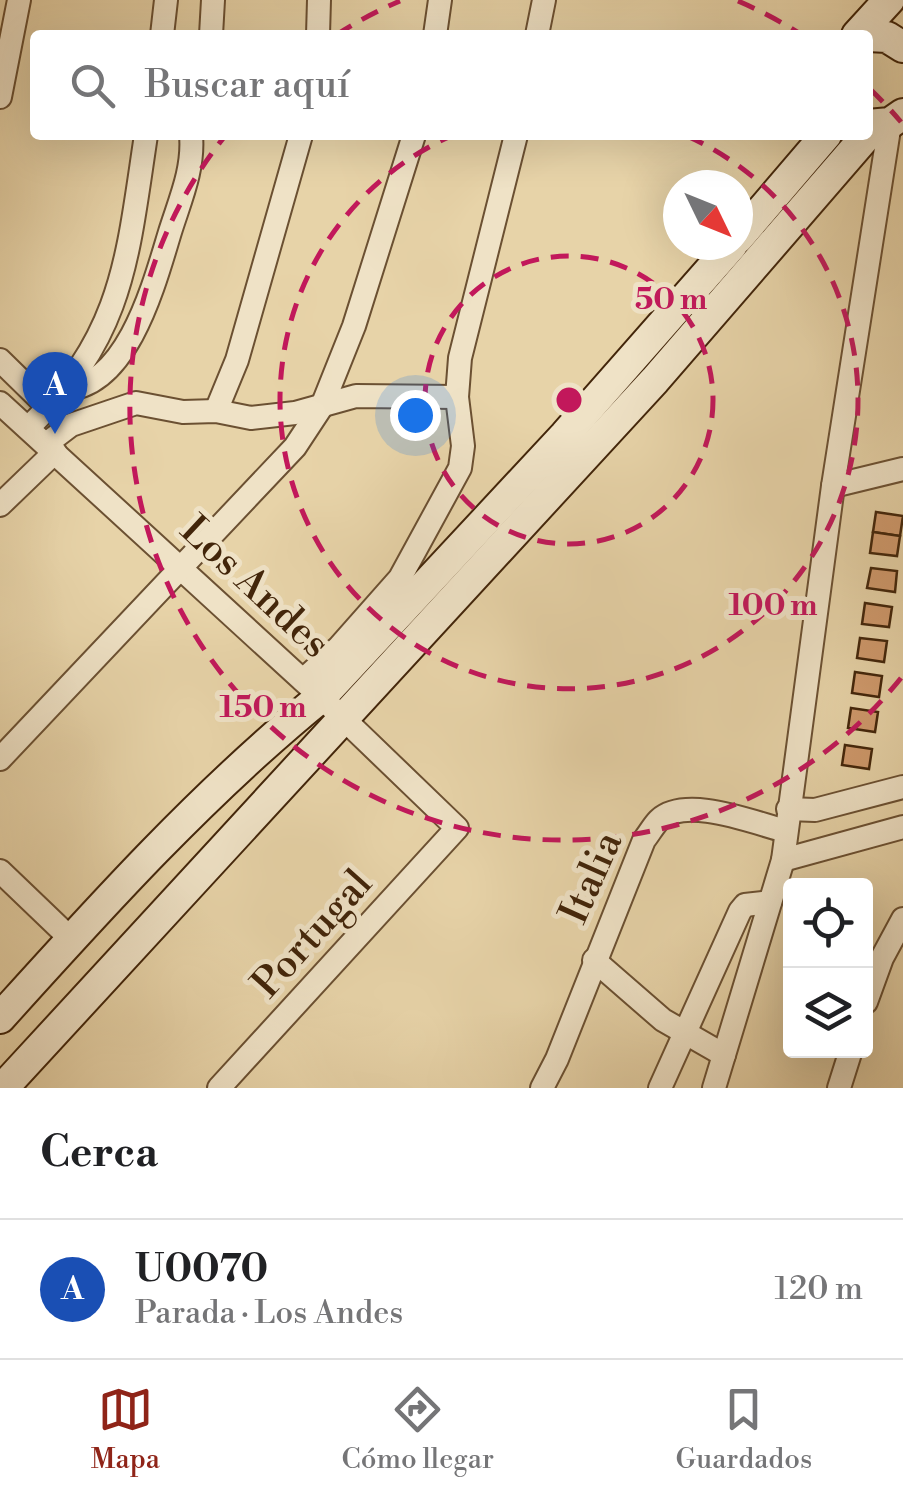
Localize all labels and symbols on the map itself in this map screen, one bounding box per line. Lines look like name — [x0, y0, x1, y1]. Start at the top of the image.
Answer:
north arrow — [663, 170, 753, 260]
text: 50 m — [635, 281, 707, 319]
pin: A — [22, 352, 88, 434]
centre of rings — [551, 382, 587, 418]
your location — [390, 390, 441, 441]
street label: Los Andes — [169, 506, 340, 669]
text: 100 m — [728, 587, 818, 625]
text: 150 m — [220, 689, 306, 727]
street label: Italia — [550, 823, 634, 932]
street label: Portugal — [242, 860, 384, 1009]

